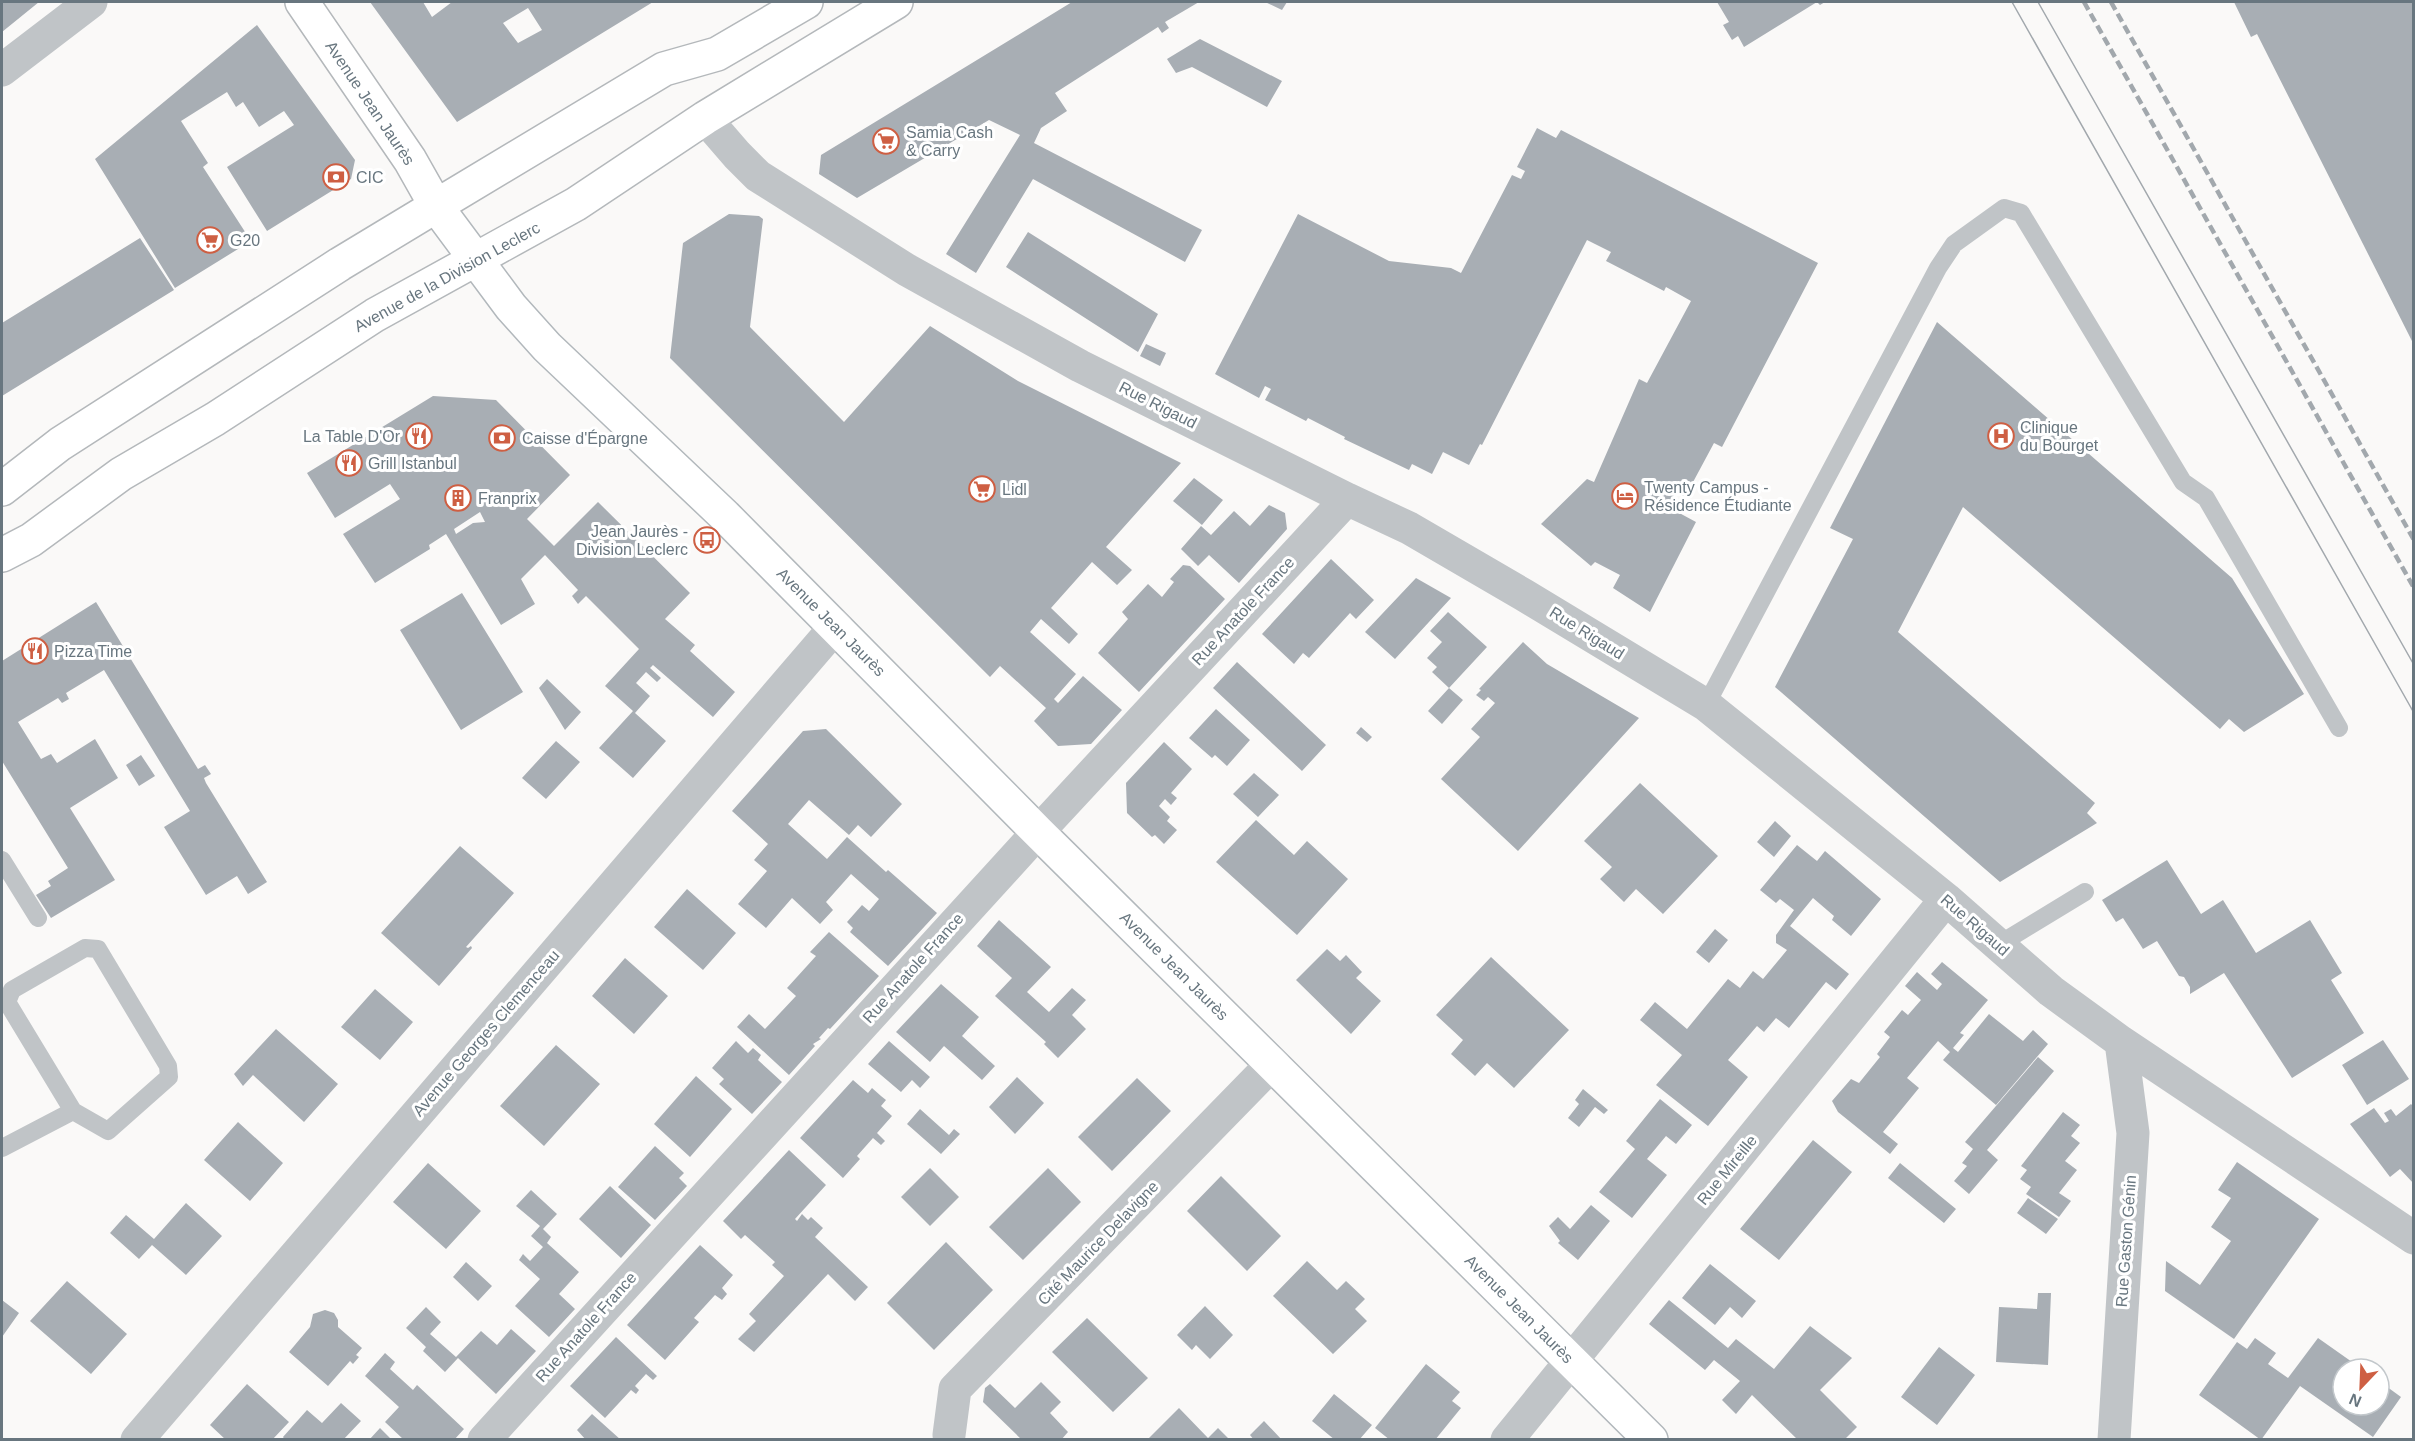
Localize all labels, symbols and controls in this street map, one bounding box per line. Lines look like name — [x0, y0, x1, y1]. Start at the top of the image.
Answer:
street label: Avenue Jean Jaurès — [322, 38, 418, 168]
place label: Samia Cash & Carry — [906, 124, 993, 159]
supermarket icon: Samia Cash & Carry — [871, 126, 901, 156]
bank icon: CIC — [321, 162, 351, 192]
place label: CIC — [356, 169, 384, 186]
street label: Avenue de la Division Leclerc — [351, 219, 543, 335]
supermarket icon: G20 — [195, 225, 225, 255]
place label: G20 — [230, 232, 260, 249]
street label: Rue Rigaud — [1116, 378, 1200, 432]
place label: Clinique du Bourget — [2020, 419, 2099, 454]
restaurant icon: La Table D'Or — [404, 421, 434, 451]
hospital icon: Clinique du Bourget — [1986, 421, 2016, 451]
bank icon: Caisse d'Épargne — [487, 423, 517, 453]
place label: La Table D'Or — [303, 428, 401, 445]
place label: Caisse d'Épargne — [522, 429, 648, 447]
restaurant icon: Grill Istanbul — [334, 448, 364, 478]
place label: Grill Istanbul — [368, 455, 457, 472]
supermarket icon: Lidl — [967, 474, 997, 504]
place label: Twenty Campus - Résidence Étudiante — [1644, 479, 1792, 514]
place label: Lidl — [1002, 481, 1027, 498]
hotel icon: Twenty Campus - Résidence Étudiante — [1610, 481, 1640, 511]
building icon: Franprix — [443, 483, 473, 513]
place label: Franprix — [478, 490, 537, 507]
place label: Jean Jaurès - Division Leclerc — [576, 523, 688, 558]
bus stop icon: Jean Jaurès - Division Leclerc — [692, 525, 722, 555]
street label: Rue Anatole France — [1189, 553, 1298, 669]
street label: Avenue Jean Jaurès — [774, 565, 888, 679]
street label: Rue Rigaud — [1547, 603, 1627, 663]
restaurant icon: Pizza Time — [20, 636, 50, 666]
place label: Pizza Time — [54, 643, 132, 660]
street label: Rue Rigaud — [1938, 891, 2012, 959]
street label: Avenue Jean Jaurès — [1117, 909, 1231, 1023]
street label: Rue Anatole France — [859, 910, 967, 1026]
street label: Avenue Georges Clemenceau — [409, 947, 563, 1119]
street label: Rue Mireille — [1694, 1132, 1760, 1208]
street label: Rue Gaston Génin — [2113, 1174, 2139, 1308]
street label: Cité Maurice Delavigne — [1034, 1178, 1162, 1308]
street label: Avenue Jean Jaurès — [1462, 1252, 1576, 1366]
street label: Rue Anatole France — [532, 1269, 640, 1385]
north arrow — [2331, 1357, 2391, 1417]
text: N — [2347, 1390, 2364, 1410]

